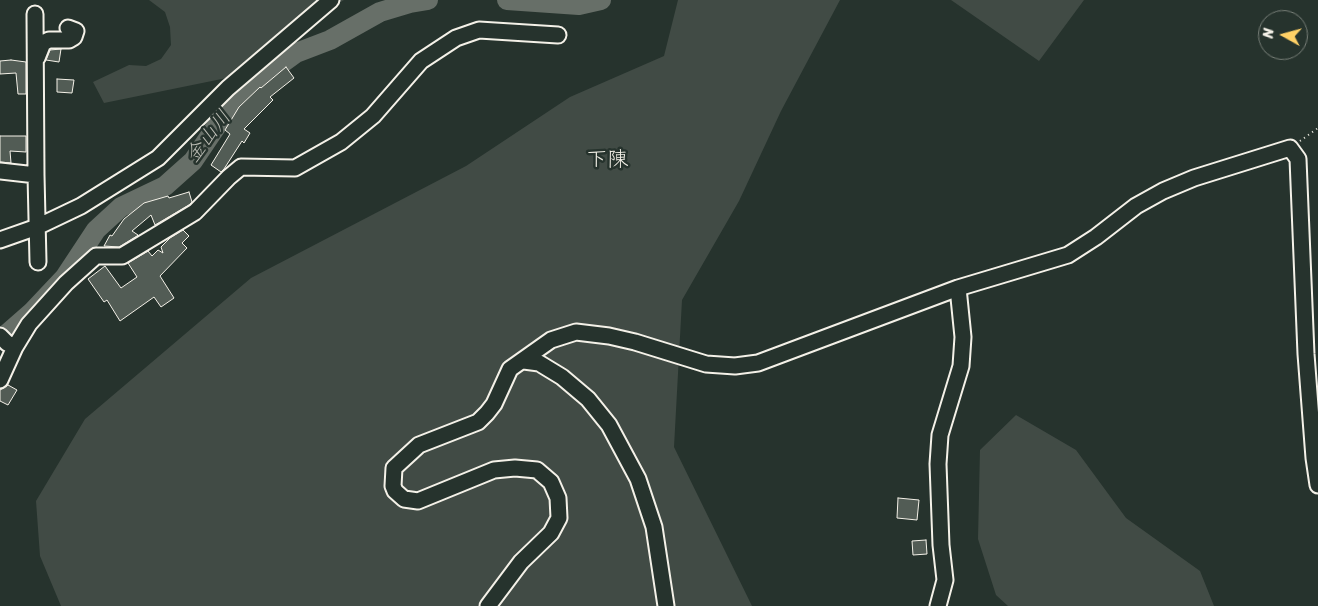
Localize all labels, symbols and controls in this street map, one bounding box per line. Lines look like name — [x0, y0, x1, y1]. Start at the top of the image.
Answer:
north arrow — [1258, 10, 1308, 60]
text: N — [1256, 27, 1282, 40]
water label: 金山川 — [181, 106, 237, 168]
district label: 下陳 — [586, 148, 628, 174]

